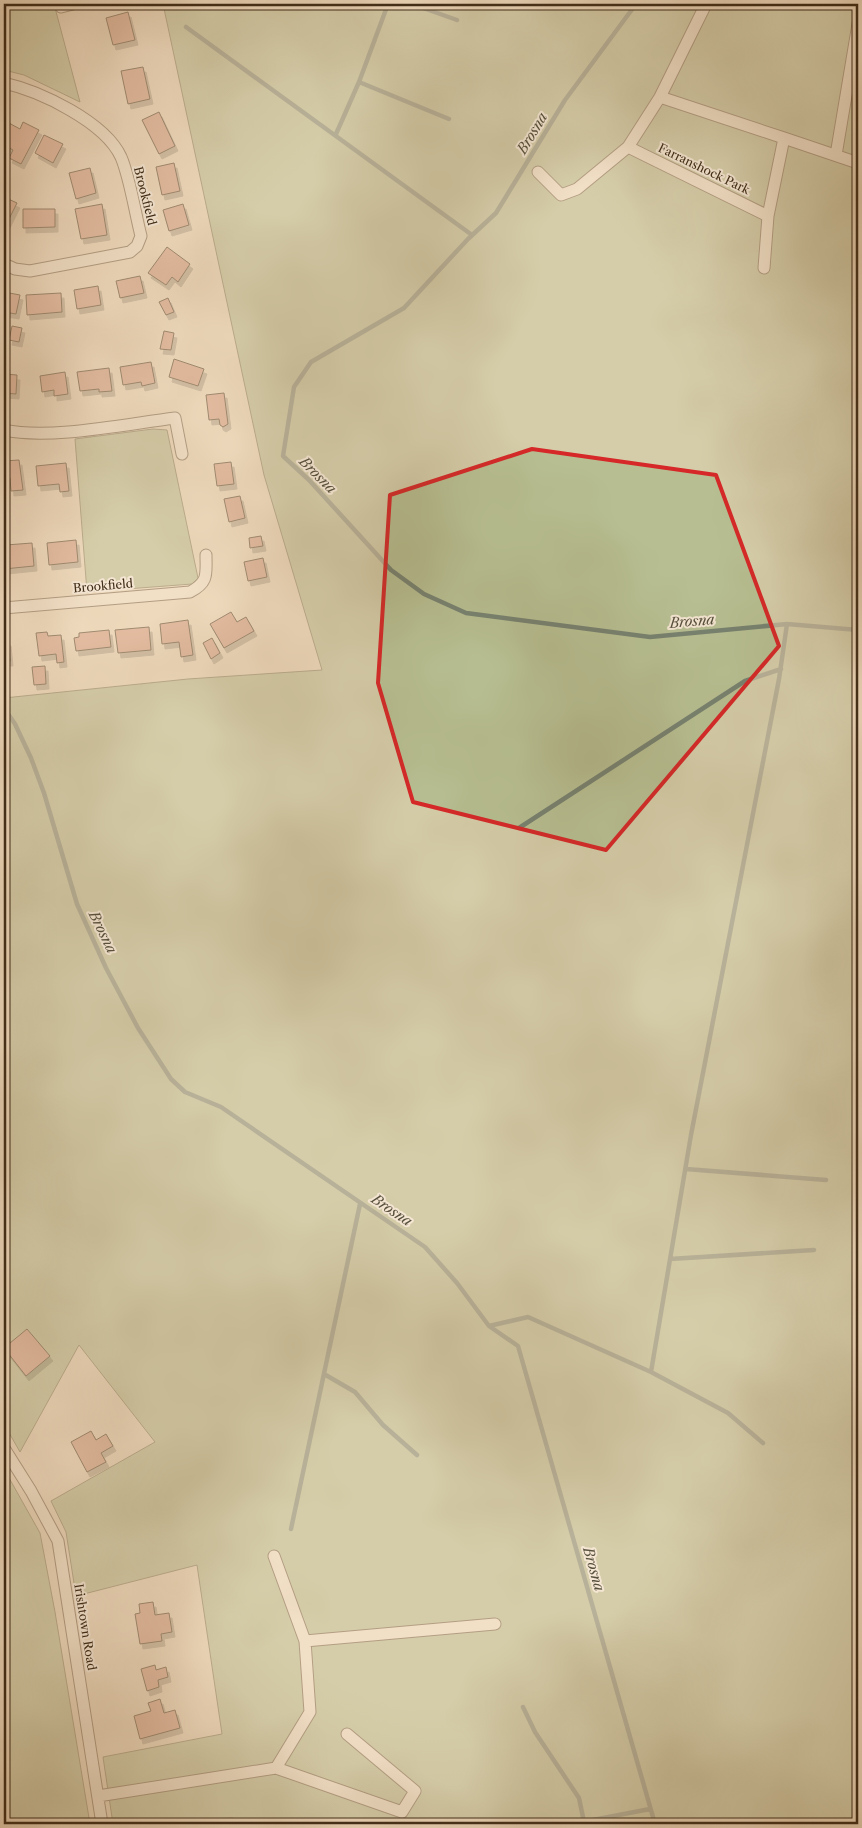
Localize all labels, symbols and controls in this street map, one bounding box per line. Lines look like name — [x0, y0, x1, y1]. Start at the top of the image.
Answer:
water label: Brosna — [512, 108, 552, 158]
street label: Farranshock Park — [656, 140, 753, 198]
street label: Brookfield — [131, 165, 160, 227]
water label: Brosna — [295, 452, 341, 498]
street label: Brookfield — [72, 575, 134, 596]
water label: Brosna — [668, 610, 716, 632]
water label: Brosna — [85, 907, 121, 957]
water label: Brosna — [367, 1189, 416, 1230]
water label: Brosna — [579, 1544, 609, 1594]
street label: Irishtown Road — [71, 1583, 100, 1672]

